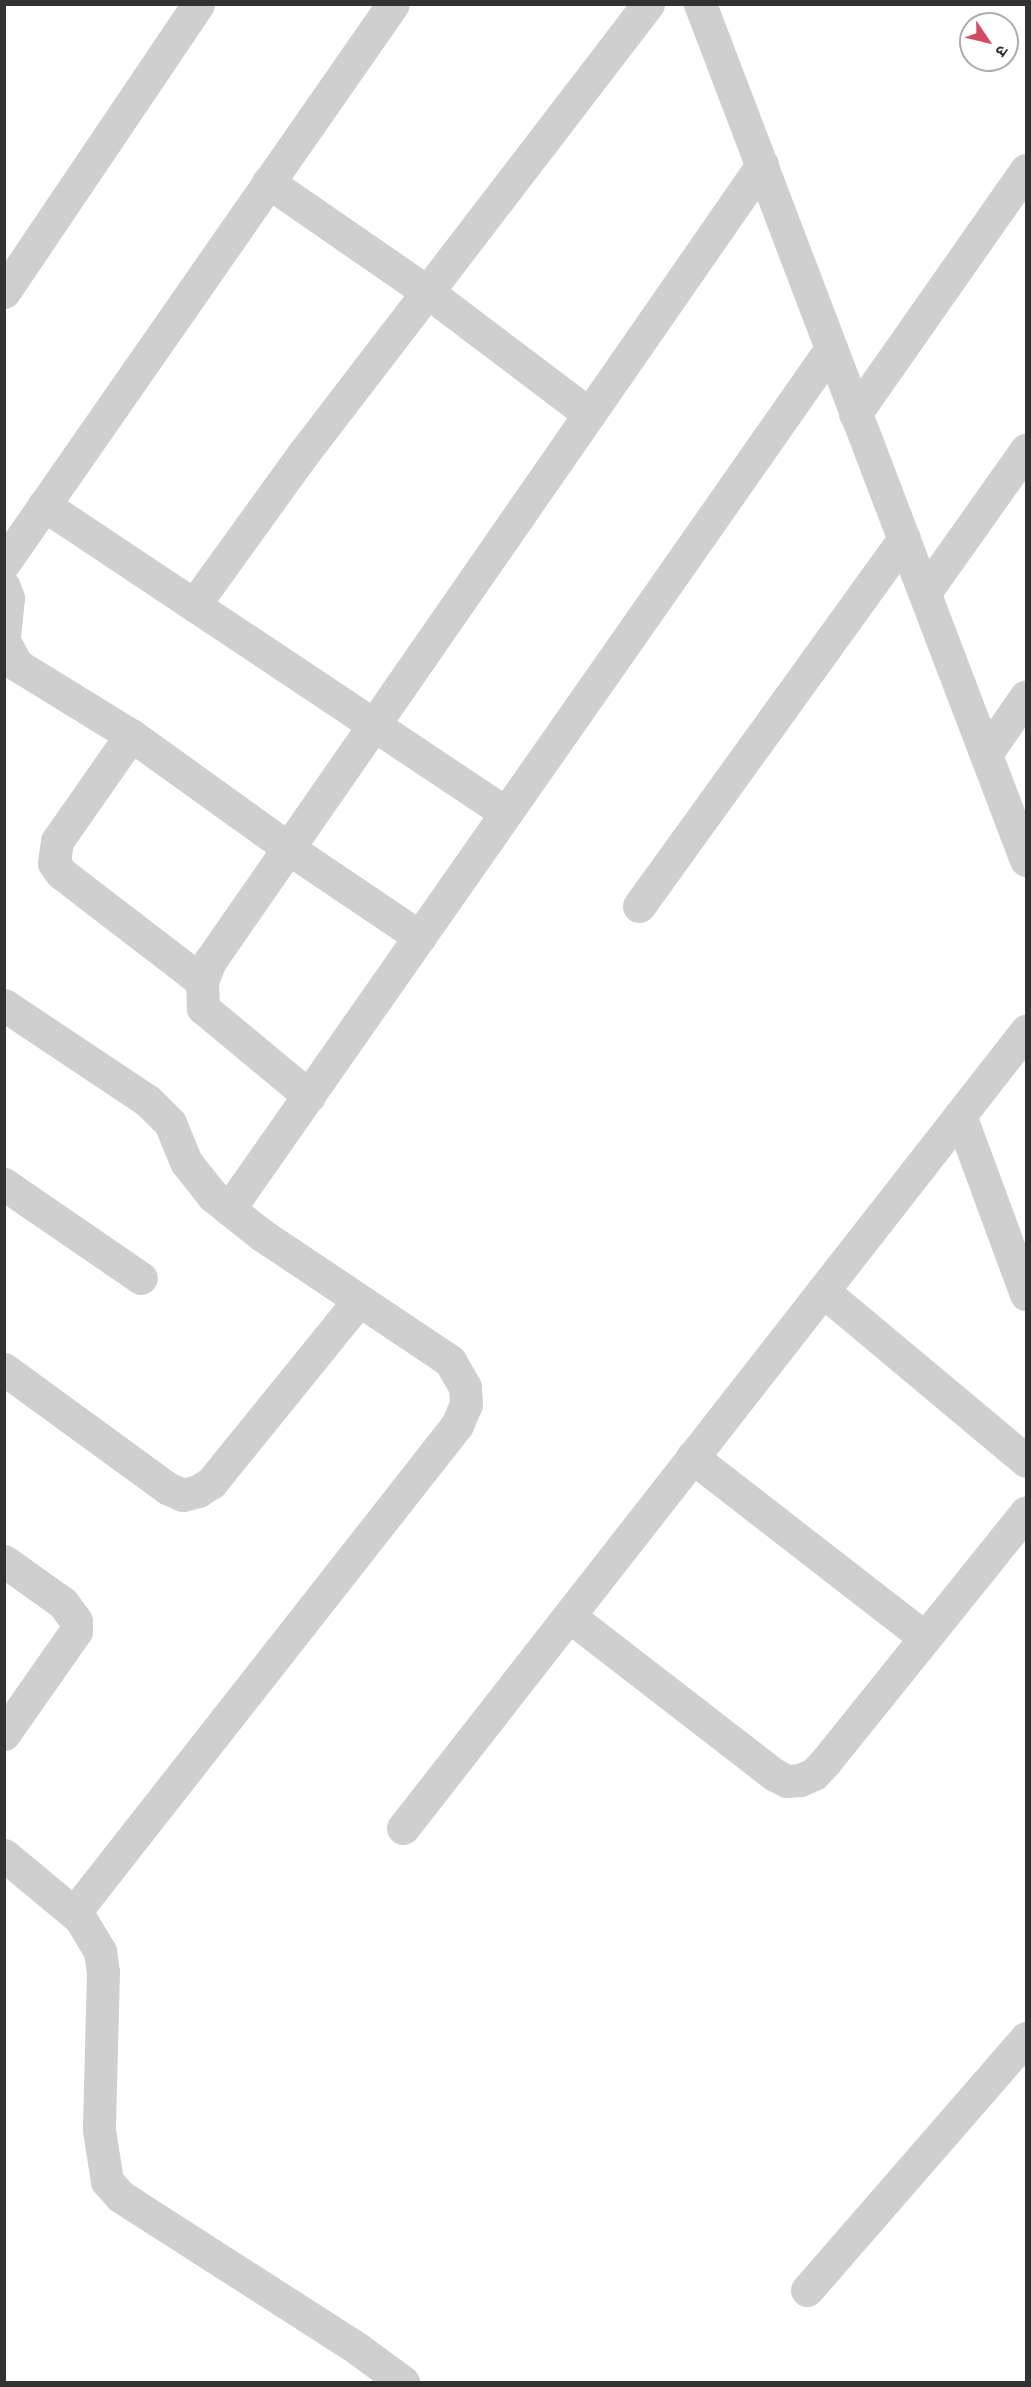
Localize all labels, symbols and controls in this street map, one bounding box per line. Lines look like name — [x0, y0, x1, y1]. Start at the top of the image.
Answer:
north arrow — [959, 12, 1019, 72]
text: उ — [990, 40, 1015, 62]

